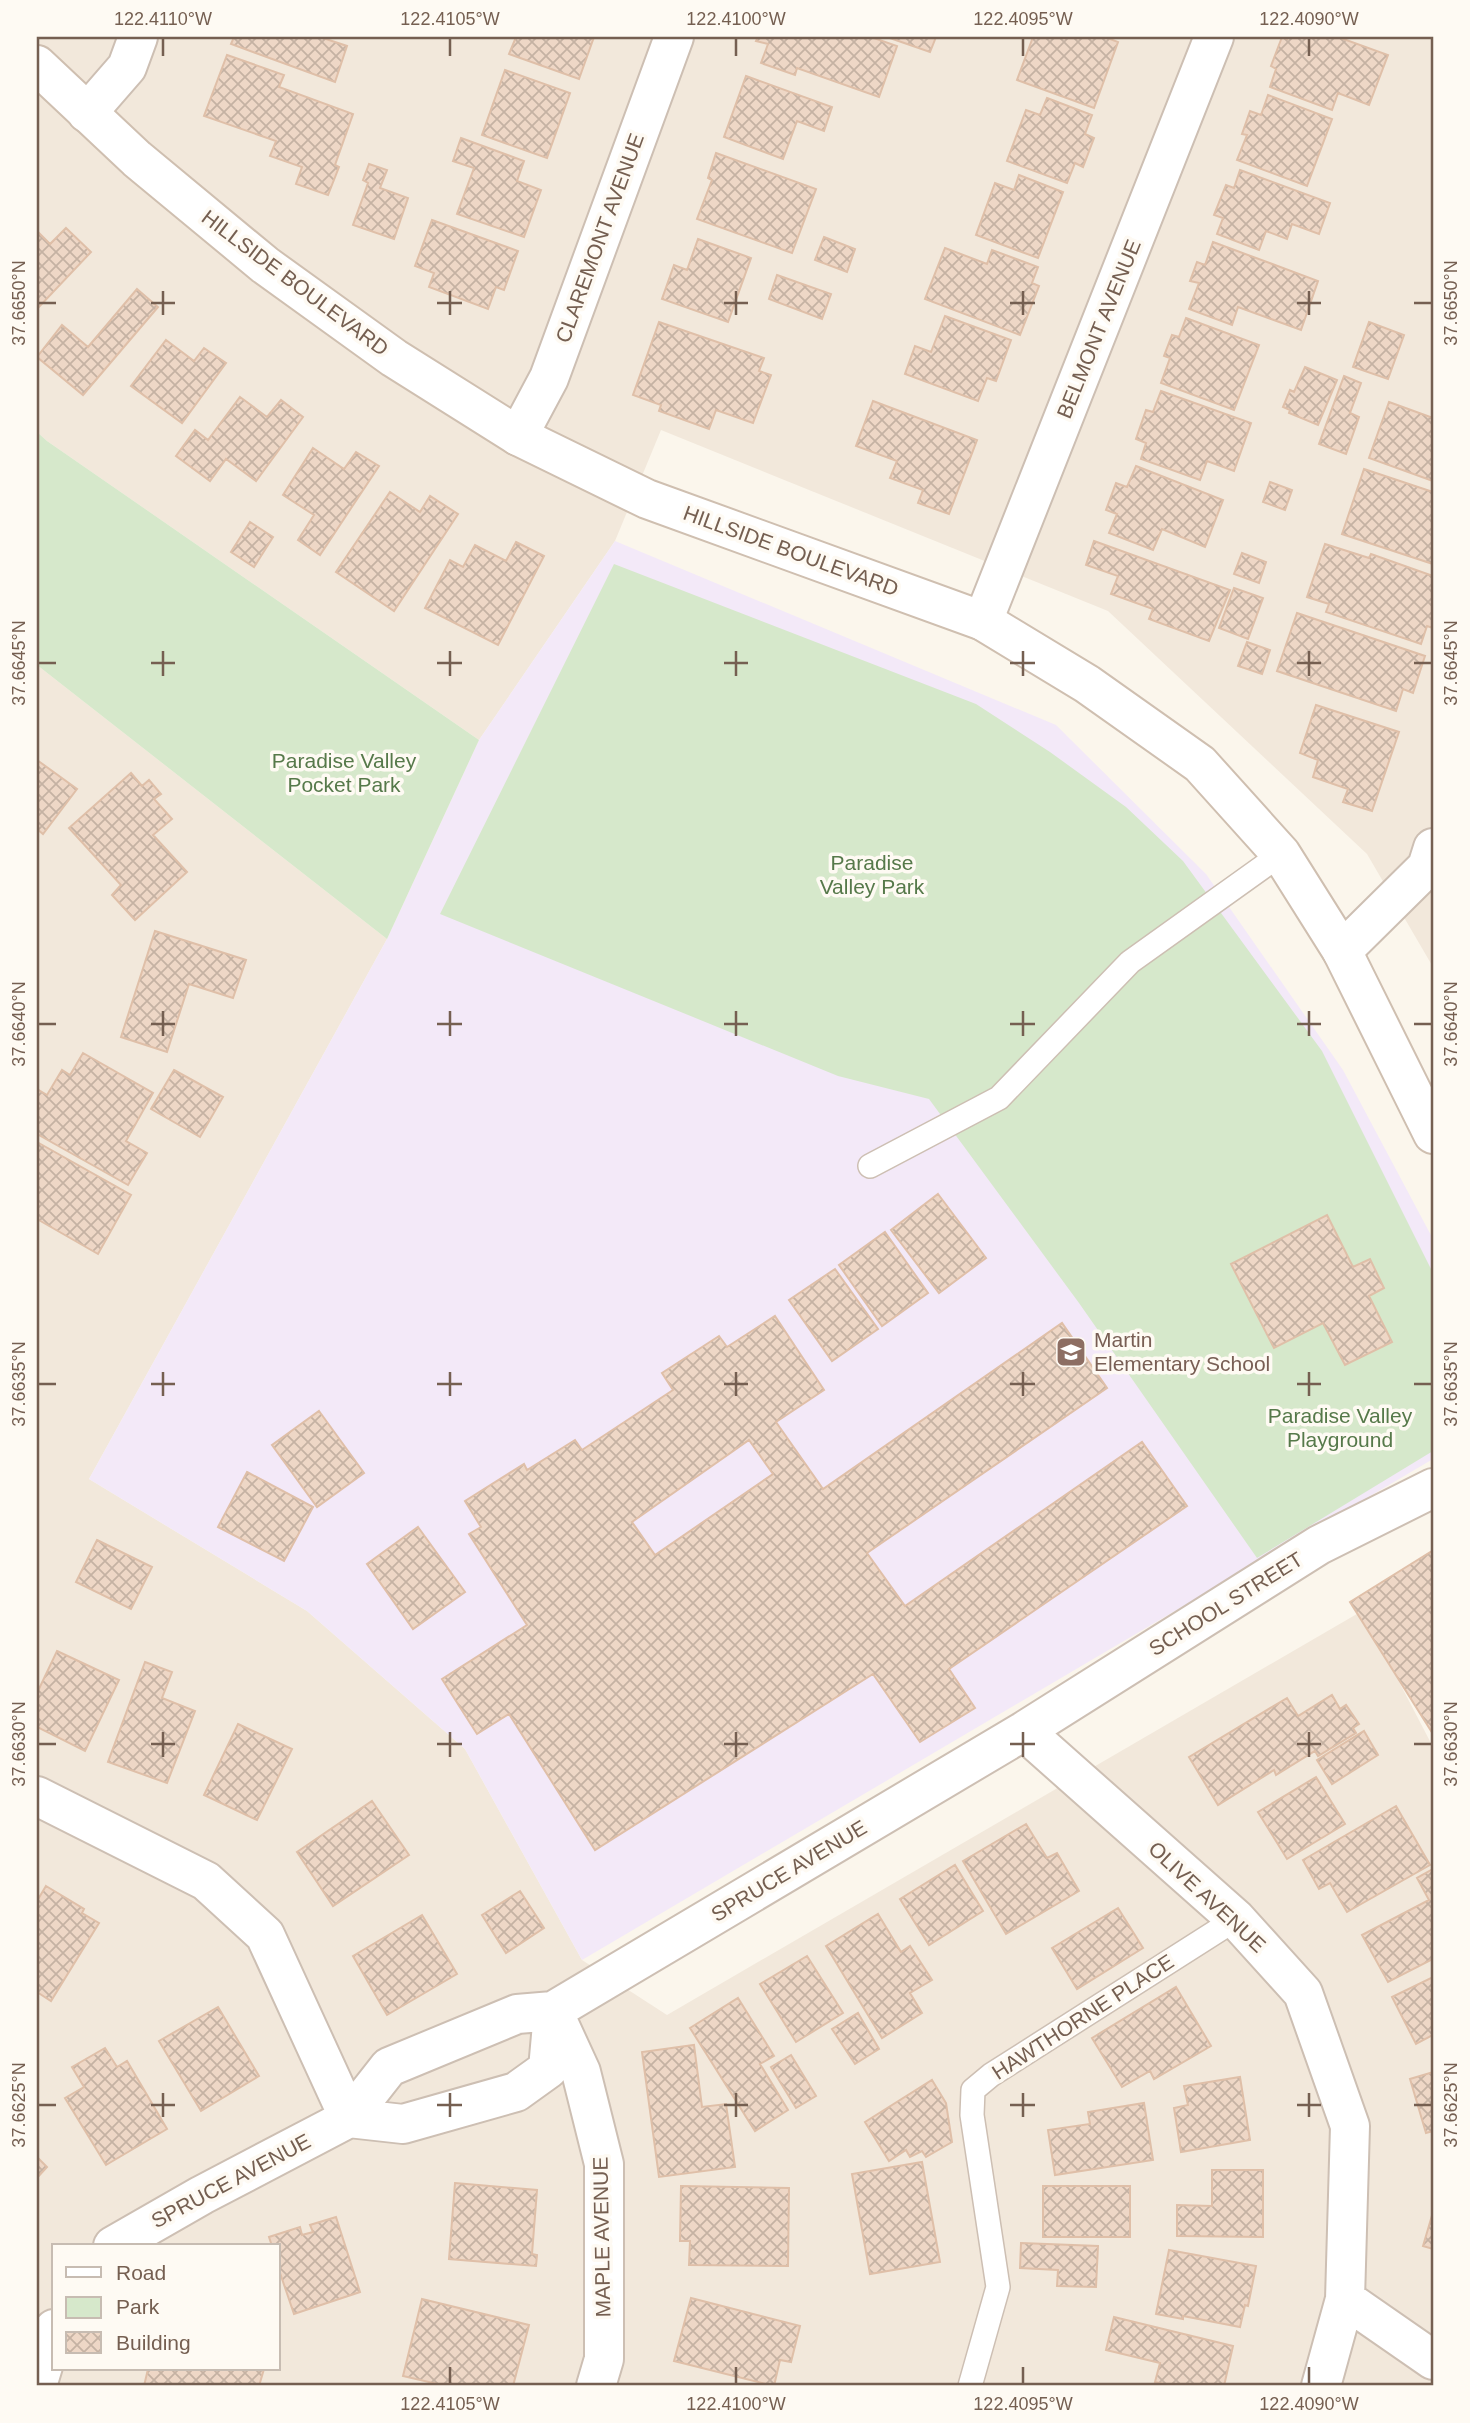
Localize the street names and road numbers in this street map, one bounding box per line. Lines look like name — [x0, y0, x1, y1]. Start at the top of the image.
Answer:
street label: CLAREMONT AVENUE — [551, 130, 648, 346]
street label: HILLSIDE BOULEVARD — [198, 205, 393, 360]
street label: BELMONT AVENUE — [1052, 236, 1145, 421]
street label: HILLSIDE BOULEVARD — [680, 501, 902, 600]
street label: SCHOOL STREET — [1145, 1547, 1307, 1660]
street label: SPRUCE AVENUE — [707, 1815, 871, 1926]
street label: OLIVE AVENUE — [1144, 1837, 1271, 1957]
street label: HAWTHORNE PLACE — [988, 1949, 1178, 2084]
street label: SPRUCE AVENUE — [147, 2129, 314, 2232]
street label: MAPLE AVENUE — [589, 2156, 614, 2318]

